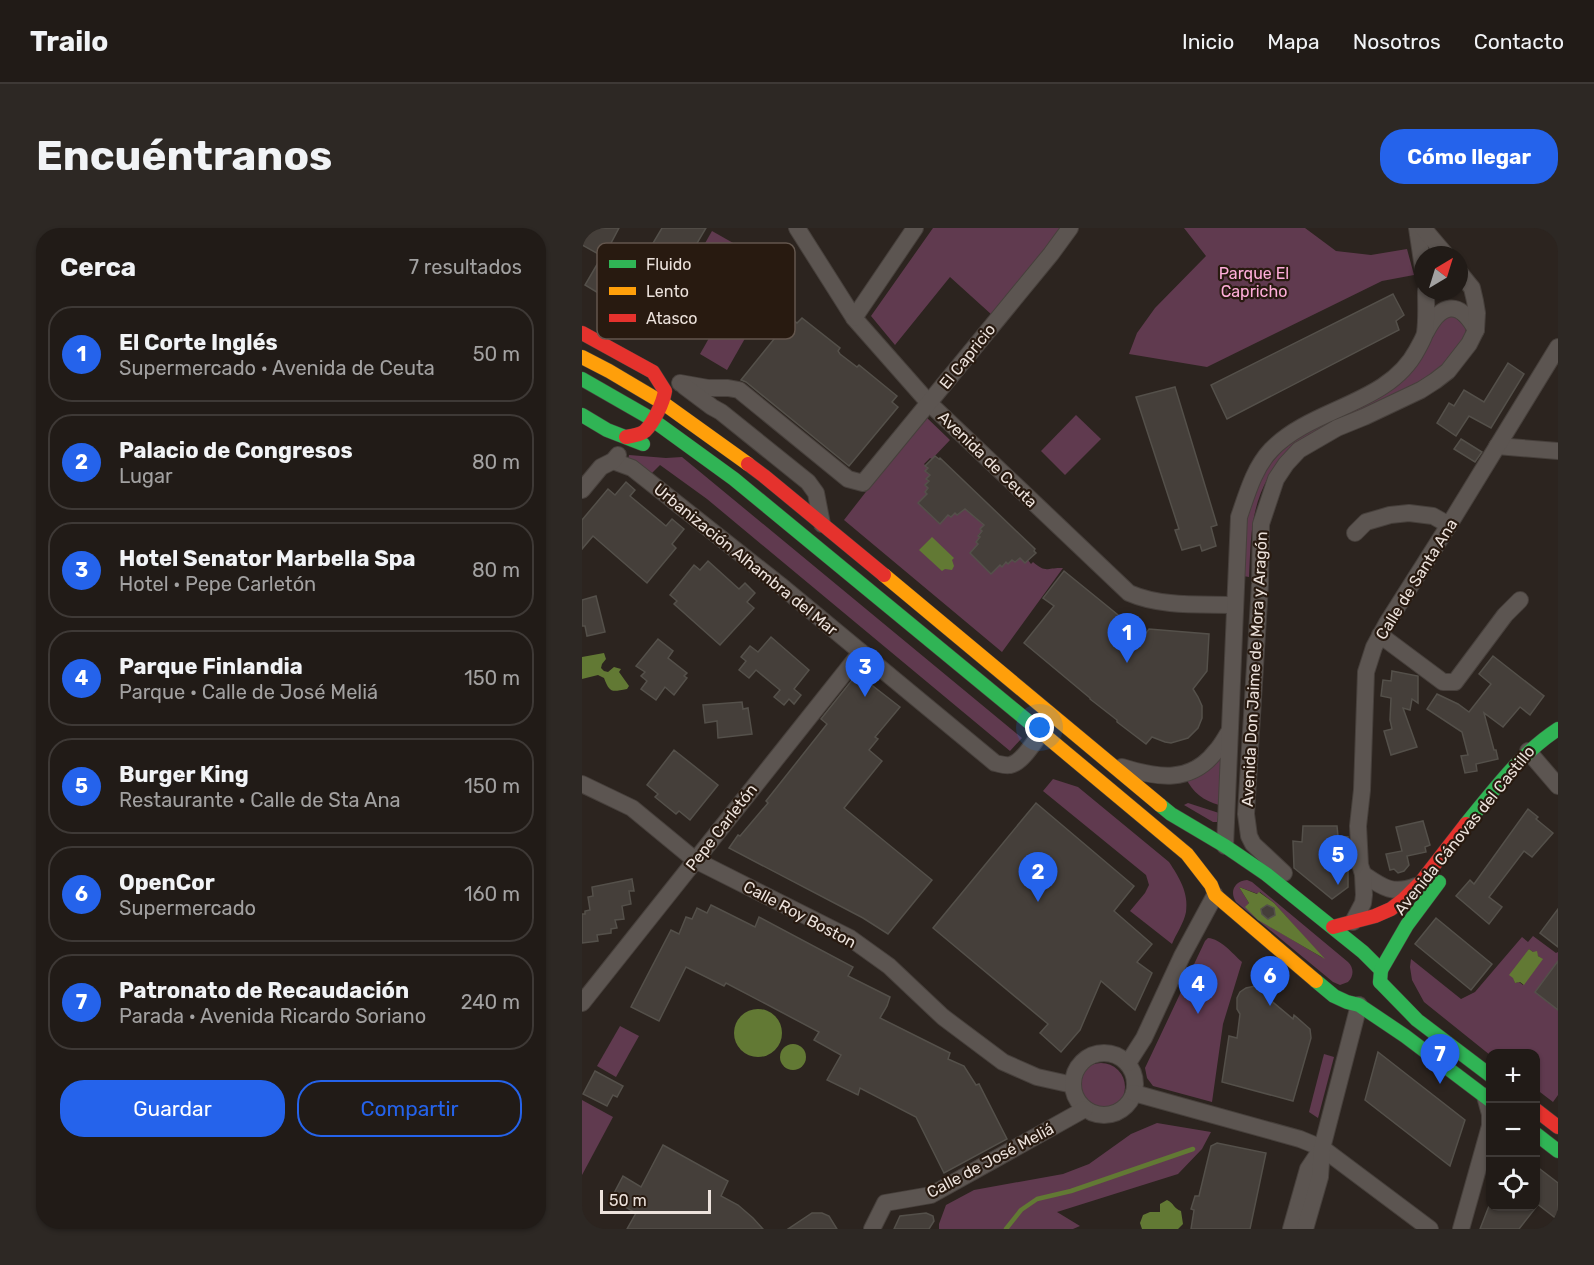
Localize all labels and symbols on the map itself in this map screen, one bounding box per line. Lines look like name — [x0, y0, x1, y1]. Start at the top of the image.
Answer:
legend — [597, 243, 795, 339]
north arrow — [1414, 246, 1468, 300]
text: Fluido — [646, 255, 691, 274]
park label: Parque El Capricho — [1219, 264, 1289, 301]
text: Lento — [646, 282, 689, 301]
text: Atasco — [646, 309, 698, 328]
street label: El Capricio — [935, 320, 999, 393]
street label: Avenida de Ceuta — [934, 407, 1041, 511]
street label: Urbanización Alhambra del Mar — [650, 479, 841, 639]
street label: Calle de Santa Ana — [1372, 515, 1461, 643]
street label: Avenida Don Jaime de Mora y Aragón — [1238, 531, 1271, 807]
pin: 1 — [1108, 614, 1146, 663]
pin: 3 — [846, 648, 884, 697]
your location — [1025, 713, 1054, 742]
street label: Avenida Cánovas del Castillo — [1390, 742, 1539, 919]
street label: Pepe Carletón — [682, 780, 761, 875]
pin: 5 — [1318, 836, 1358, 885]
pin: 2 — [1018, 852, 1058, 902]
street label: Calle Roy Boston — [740, 877, 859, 952]
pin: 6 — [1250, 956, 1290, 1006]
pin: 4 — [1178, 964, 1218, 1014]
pin: 7 — [1420, 1034, 1460, 1084]
street label: Calle de José Meliá — [923, 1119, 1057, 1202]
scale bar — [600, 1187, 711, 1214]

